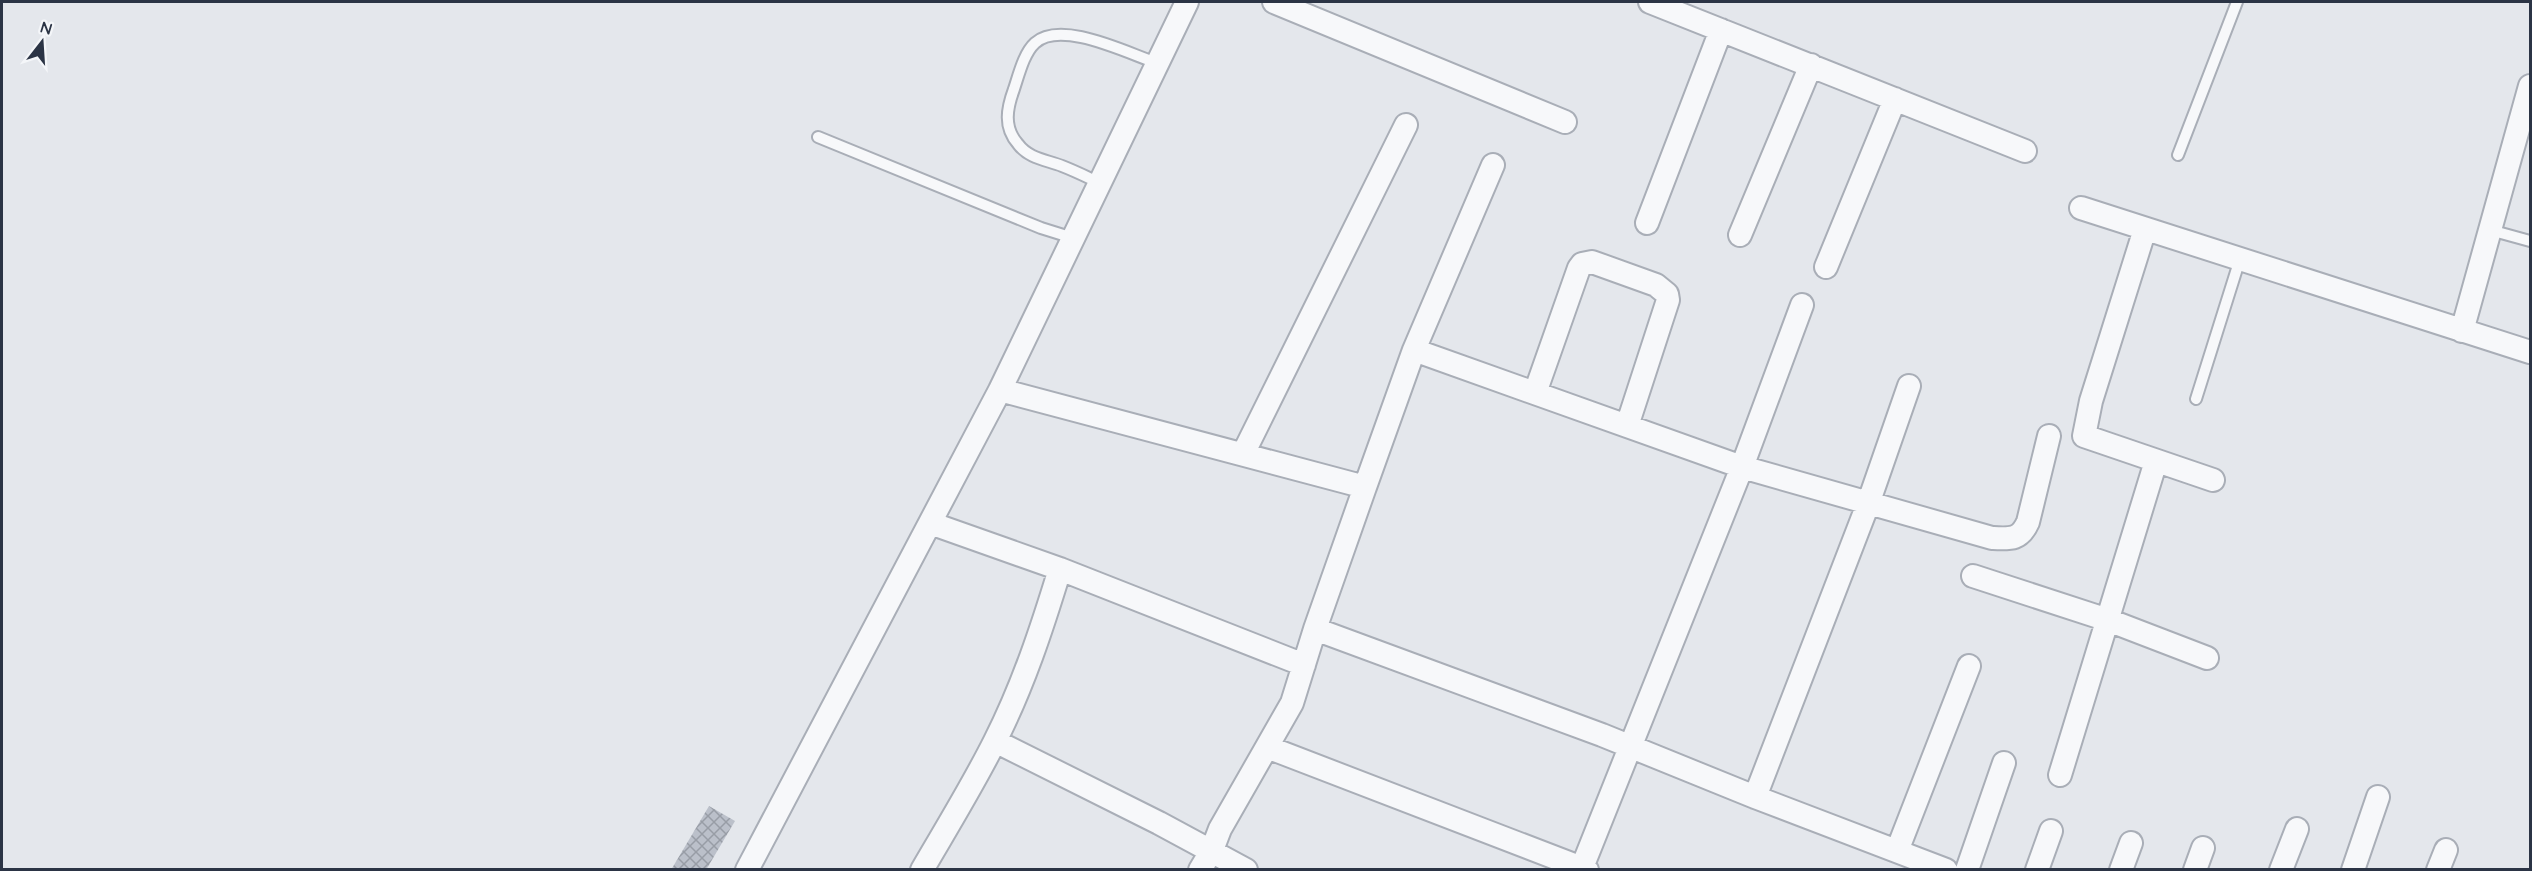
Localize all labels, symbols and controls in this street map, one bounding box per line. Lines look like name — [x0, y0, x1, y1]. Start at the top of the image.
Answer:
north arrow — [12, 12, 72, 72]
text: N — [38, 16, 55, 39]

